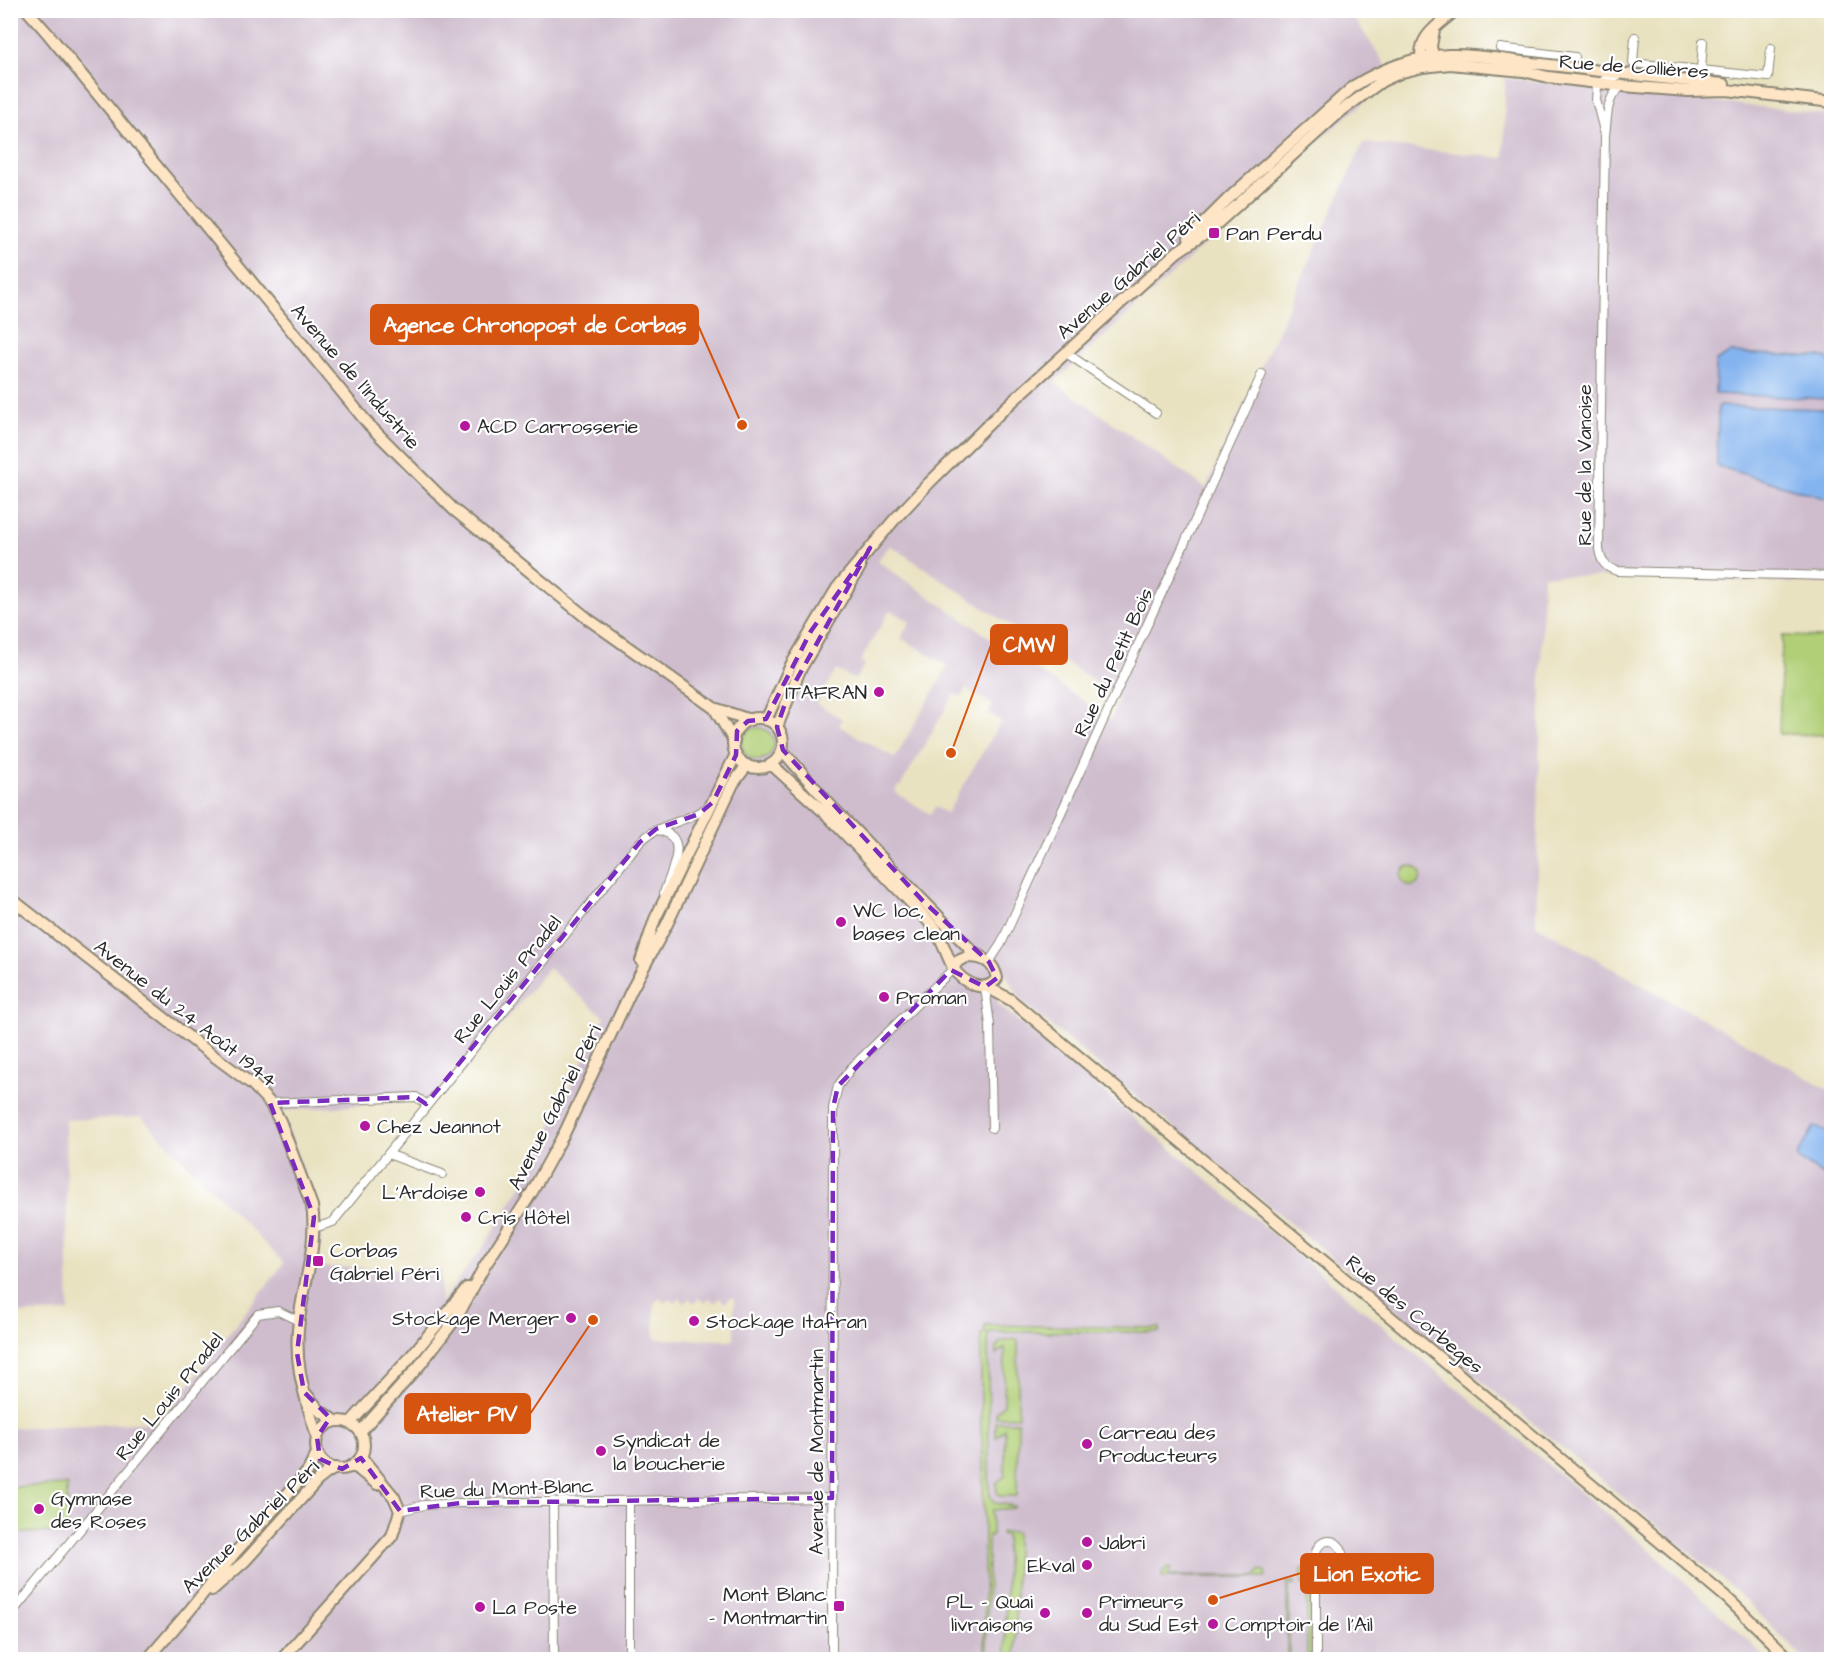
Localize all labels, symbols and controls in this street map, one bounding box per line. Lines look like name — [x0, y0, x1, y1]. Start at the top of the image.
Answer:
street label: Rue de Collières — [1558, 48, 1710, 86]
street label: Avenue Gabriel Péri — [1051, 206, 1206, 346]
place label: Pan Perdu — [1226, 220, 1322, 248]
marker: Pan Perdu — [1207, 226, 1221, 240]
street label: Avenue de l'Industrie — [284, 298, 427, 456]
callout: Agence Chronopost de Corbas — [371, 305, 698, 344]
text: Agence Chronopost de Corbas — [384, 311, 687, 342]
street label: Rue de la Vanoise — [1571, 384, 1599, 546]
place label: ACD Carrosserie — [477, 413, 639, 441]
marker: ACD Carrosserie — [458, 419, 472, 433]
street label: Rue du Petit Bois — [1067, 584, 1161, 741]
callout: CMW — [991, 625, 1067, 664]
text: CMW — [1003, 631, 1055, 660]
place label: ITAFRAN — [785, 679, 867, 707]
marker: ITAFRAN — [872, 685, 886, 699]
place label: WC loc, bases clean — [853, 897, 960, 948]
street label: Rue Louis Pradel — [447, 910, 568, 1050]
marker: WC loc, bases clean — [834, 915, 848, 929]
street label: Avenue du 24 Août 1944 — [88, 933, 283, 1095]
place label: Proman — [896, 984, 967, 1012]
marker: Proman — [877, 990, 891, 1004]
street label: Avenue Gabriel Péri — [501, 1020, 609, 1195]
place label: Chez Jeannot — [377, 1113, 501, 1141]
marker: Chez Jeannot — [358, 1119, 372, 1133]
place label: L'Ardoise — [382, 1179, 468, 1207]
marker: L'Ardoise — [473, 1185, 487, 1199]
place label: Cris Hôtel — [478, 1204, 570, 1232]
marker: Cris Hôtel — [459, 1210, 473, 1224]
place label: Corbas Gabriel Péri — [330, 1237, 439, 1288]
street label: Rue des Corbeges — [1339, 1249, 1489, 1382]
marker: Corbas Gabriel Péri — [311, 1254, 325, 1268]
place label: Stockage Merger — [392, 1305, 559, 1334]
place label: Stockage Itafran — [706, 1308, 867, 1337]
marker: Stockage Merger — [564, 1311, 578, 1325]
marker: Stockage Itafran — [687, 1314, 701, 1328]
street label: Rue Louis Pradel — [109, 1327, 230, 1467]
street label: Avenue de Montmartin — [803, 1349, 831, 1555]
callout: Atelier PIV — [405, 1394, 530, 1433]
text: Atelier PIV — [417, 1400, 518, 1429]
place label: Carreau des Producteurs — [1099, 1419, 1217, 1470]
place label: Syndicat de la boucherie — [613, 1427, 725, 1478]
marker: Carreau des Producteurs — [1080, 1437, 1094, 1451]
marker: Syndicat de la boucherie — [594, 1444, 608, 1458]
street label: Avenue Gabriel Péri — [176, 1453, 326, 1600]
street label: Rue du Mont-Blanc — [420, 1472, 595, 1506]
place label: Gymnase des Roses — [51, 1485, 147, 1536]
marker: Gymnase des Roses — [32, 1502, 46, 1516]
place label: Jabri — [1099, 1529, 1145, 1557]
marker: Jabri — [1080, 1535, 1094, 1549]
place label: Ekval — [1027, 1552, 1075, 1580]
callout: Lion Exotic — [1301, 1554, 1433, 1593]
marker: Ekval — [1080, 1558, 1094, 1572]
text: Lion Exotic — [1313, 1560, 1421, 1589]
place label: Mont Blanc - Montmartin — [709, 1581, 827, 1632]
place label: PL - Quai livraisons — [947, 1588, 1033, 1639]
place label: Primeurs du Sud Est — [1099, 1588, 1199, 1639]
place label: La Poste — [492, 1594, 577, 1622]
marker: Mont Blanc - Montmartin — [832, 1599, 846, 1613]
marker: La Poste — [473, 1600, 487, 1614]
marker: PL - Quai livraisons — [1038, 1606, 1052, 1620]
marker: Primeurs du Sud Est — [1080, 1606, 1094, 1620]
place label: Comptoir de l'Ail — [1225, 1611, 1373, 1639]
marker: Comptoir de l'Ail — [1206, 1617, 1220, 1631]

